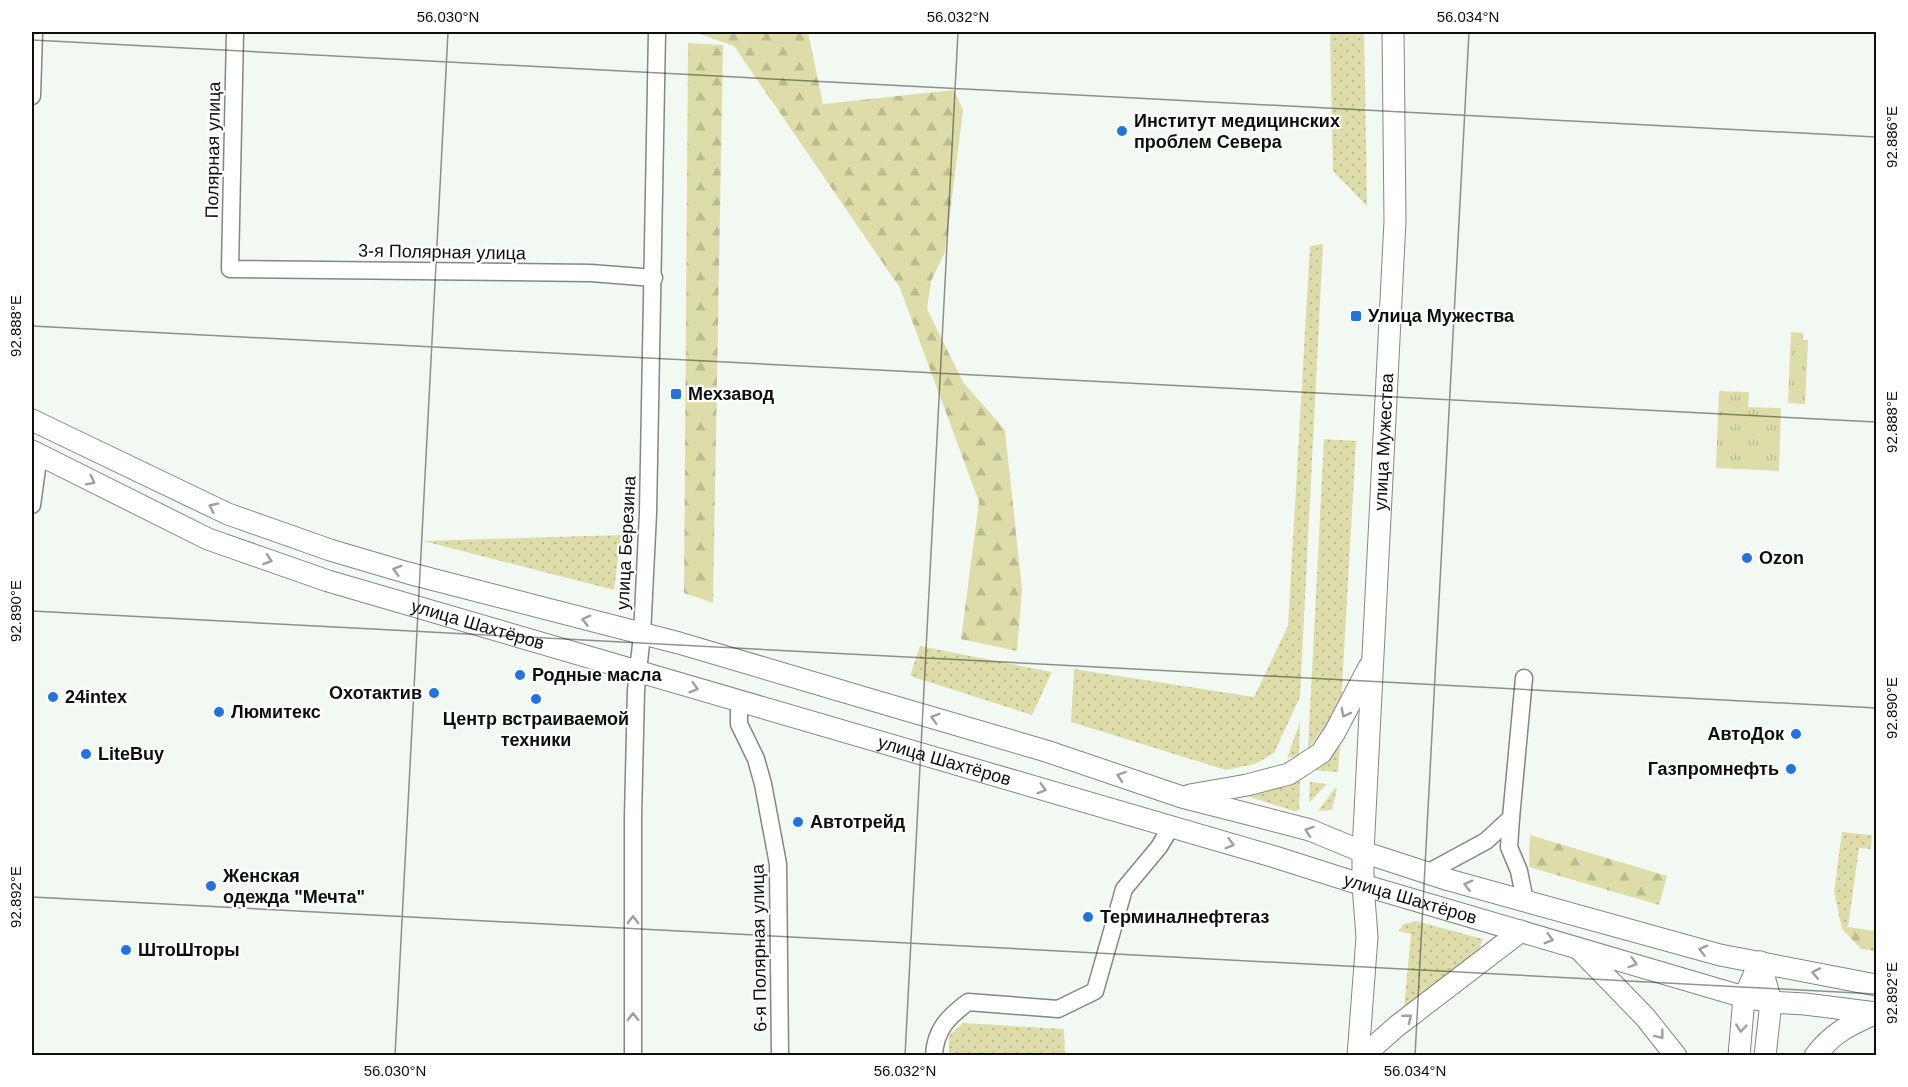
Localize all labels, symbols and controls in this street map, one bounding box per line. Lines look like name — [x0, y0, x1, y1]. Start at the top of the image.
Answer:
text: 56.030°N — [417, 8, 479, 25]
text: 56.032°N — [927, 8, 989, 25]
text: 56.034°N — [1437, 8, 1499, 25]
street label: Полярная улица — [202, 80, 224, 219]
text: 92.886°E — [1883, 106, 1900, 168]
place label: Институт медицинских проблем Севера — [1134, 111, 1340, 152]
marker: Институт медицинских проблем Севера — [1115, 124, 1129, 138]
street label: 3-я Полярная улица — [358, 241, 527, 263]
text: 92.888°E — [7, 295, 24, 357]
place label: Улица Мужества — [1368, 306, 1515, 326]
marker: Улица Мужества — [1349, 309, 1363, 323]
street label: улица Мужества — [1370, 372, 1397, 511]
place label: Мехзавод — [688, 384, 775, 404]
marker: Мехзавод — [669, 387, 683, 401]
text: 92.888°E — [1883, 391, 1900, 453]
one-way arrow — [85, 473, 96, 485]
street label: улица Березина — [613, 474, 640, 611]
one-way arrow — [208, 503, 219, 514]
place label: Ozon — [1759, 548, 1804, 568]
marker: Ozon — [1740, 551, 1754, 565]
one-way arrow — [263, 553, 273, 566]
one-way arrow — [392, 565, 403, 577]
text: 92.890°E — [7, 580, 24, 642]
street label: улица Шахтёров — [409, 596, 547, 654]
one-way arrow — [581, 615, 591, 627]
place label: Родные масла — [532, 665, 663, 685]
marker: Родные масла — [513, 668, 527, 682]
text: 92.890°E — [1883, 677, 1900, 739]
one-way arrow — [688, 681, 698, 693]
place label: Охотактив — [329, 683, 422, 703]
marker: Охотактив — [427, 686, 441, 700]
place label: 24intex — [65, 687, 127, 707]
marker: 24intex — [46, 690, 60, 704]
marker: Центр встраиваемой техники — [529, 692, 543, 706]
place label: Люмитекс — [231, 702, 321, 722]
marker: Люмитекс — [212, 705, 226, 719]
one-way arrow — [1341, 706, 1352, 717]
place label: Центр встраиваемой техники — [443, 709, 629, 750]
one-way arrow — [930, 713, 941, 725]
place label: АвтоДок — [1708, 724, 1785, 744]
marker: АвтоДок — [1789, 727, 1803, 741]
street label: улица Шахтёров — [876, 732, 1013, 790]
place label: LiteBuy — [98, 744, 164, 764]
marker: LiteBuy — [79, 747, 93, 761]
place label: Газпромнефть — [1648, 759, 1779, 779]
marker: Газпромнефть — [1784, 762, 1798, 776]
one-way arrow — [1116, 771, 1127, 784]
one-way arrow — [1036, 782, 1047, 794]
place label: Автотрейд — [810, 812, 906, 832]
marker: Автотрейд — [791, 815, 805, 829]
one-way arrow — [1304, 825, 1314, 838]
one-way arrow — [1224, 837, 1234, 849]
street label: 6-я Полярная улица — [748, 863, 770, 1032]
text: 92.892°E — [7, 866, 24, 928]
place label: Женская одежда "Мечта" — [222, 866, 365, 907]
street label: улица Шахтёров — [1341, 870, 1479, 928]
marker: Женская одежда "Мечта" — [204, 879, 218, 893]
one-way arrow — [1463, 880, 1473, 893]
place label: Терминалнефтегаз — [1100, 907, 1270, 927]
marker: Терминалнефтегаз — [1081, 910, 1095, 924]
one-way arrow — [627, 916, 639, 925]
one-way arrow — [1543, 932, 1554, 944]
place label: ШтоШторы — [138, 940, 240, 960]
marker: ШтоШторы — [119, 943, 133, 957]
one-way arrow — [1698, 945, 1708, 958]
one-way arrow — [1628, 956, 1638, 969]
text: 92.892°E — [1883, 962, 1900, 1024]
one-way arrow — [1811, 967, 1821, 980]
one-way arrow — [627, 1013, 639, 1022]
one-way arrow — [1401, 1014, 1412, 1025]
one-way arrow — [1735, 1024, 1748, 1033]
one-way arrow — [1653, 1028, 1664, 1039]
text: 56.030°N — [364, 1062, 426, 1079]
text: 56.032°N — [874, 1062, 936, 1079]
text: 56.034°N — [1384, 1062, 1446, 1079]

